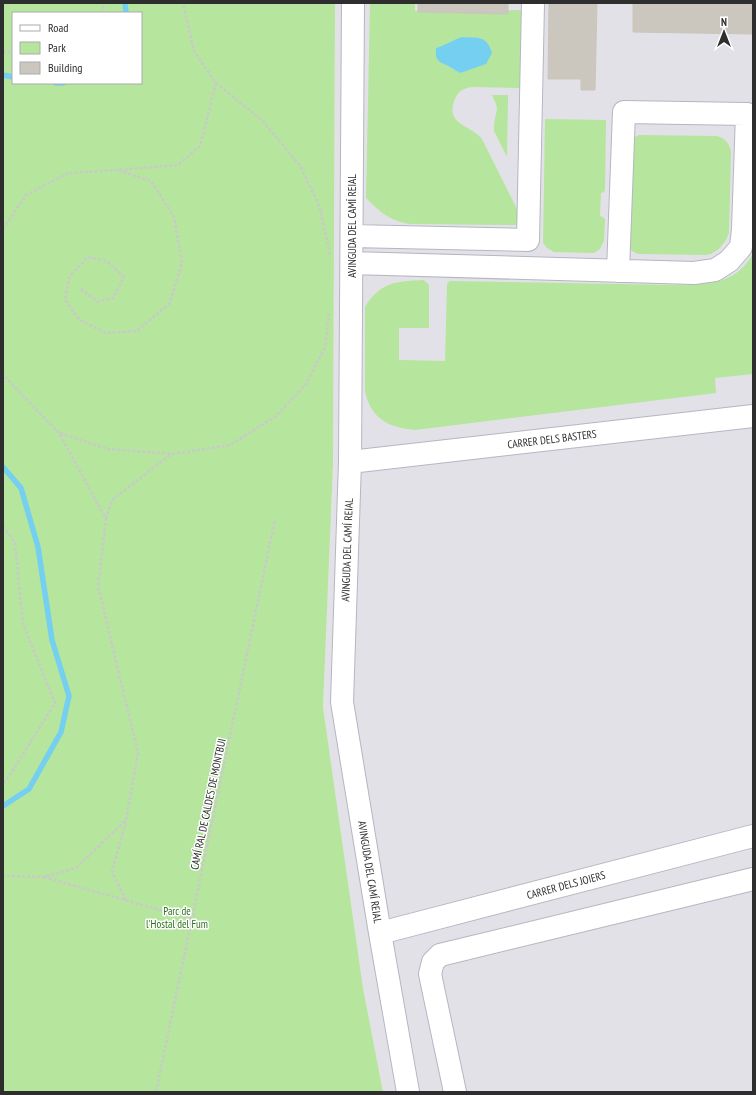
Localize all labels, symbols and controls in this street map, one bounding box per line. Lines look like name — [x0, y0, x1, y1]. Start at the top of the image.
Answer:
legend — [12, 12, 142, 84]
north arrow — [704, 12, 744, 52]
text: N — [721, 15, 727, 29]
text: Road — [48, 20, 68, 35]
text: Park — [48, 40, 66, 55]
text: Building — [48, 60, 83, 75]
street label: AVINGUDA DEL CAMÍ REIAL — [345, 174, 359, 278]
street label: CARRER DELS BASTERS — [507, 427, 598, 451]
street label: AVINGUDA DEL CAMÍ REIAL — [338, 498, 356, 602]
street label: CAMÍ RAL DE CALDES DE MONTBUI — [187, 737, 229, 871]
street label: AVINGUDA DEL CAMÍ REIAL — [355, 820, 385, 925]
street label: CARRER DELS JOIERS — [525, 868, 607, 902]
park label: Parc de l'Hostal del Fum — [146, 904, 208, 931]

